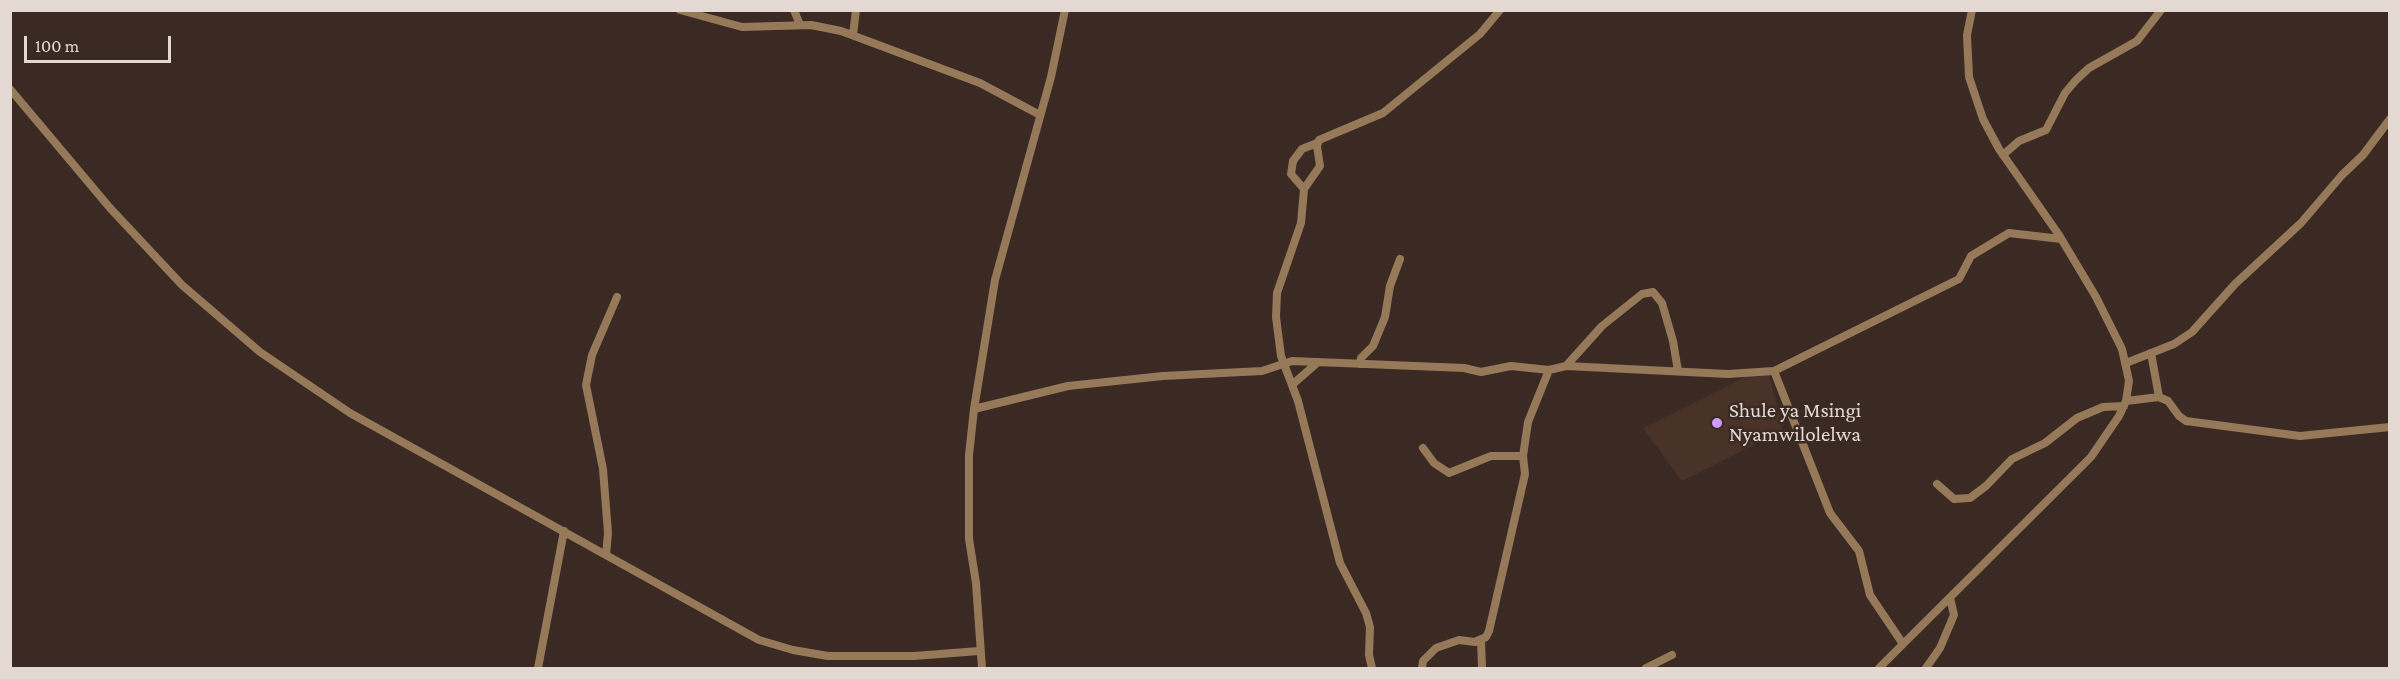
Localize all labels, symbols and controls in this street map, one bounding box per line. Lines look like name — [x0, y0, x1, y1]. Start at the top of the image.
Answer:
scale bar — [27, 24, 174, 62]
text: 100 m — [35, 36, 79, 56]
place label: Shule ya Msingi Nyamwilolelwa — [1729, 398, 1861, 448]
marker: Shule ya Msingi Nyamwilolelwa — [1710, 416, 1724, 430]

